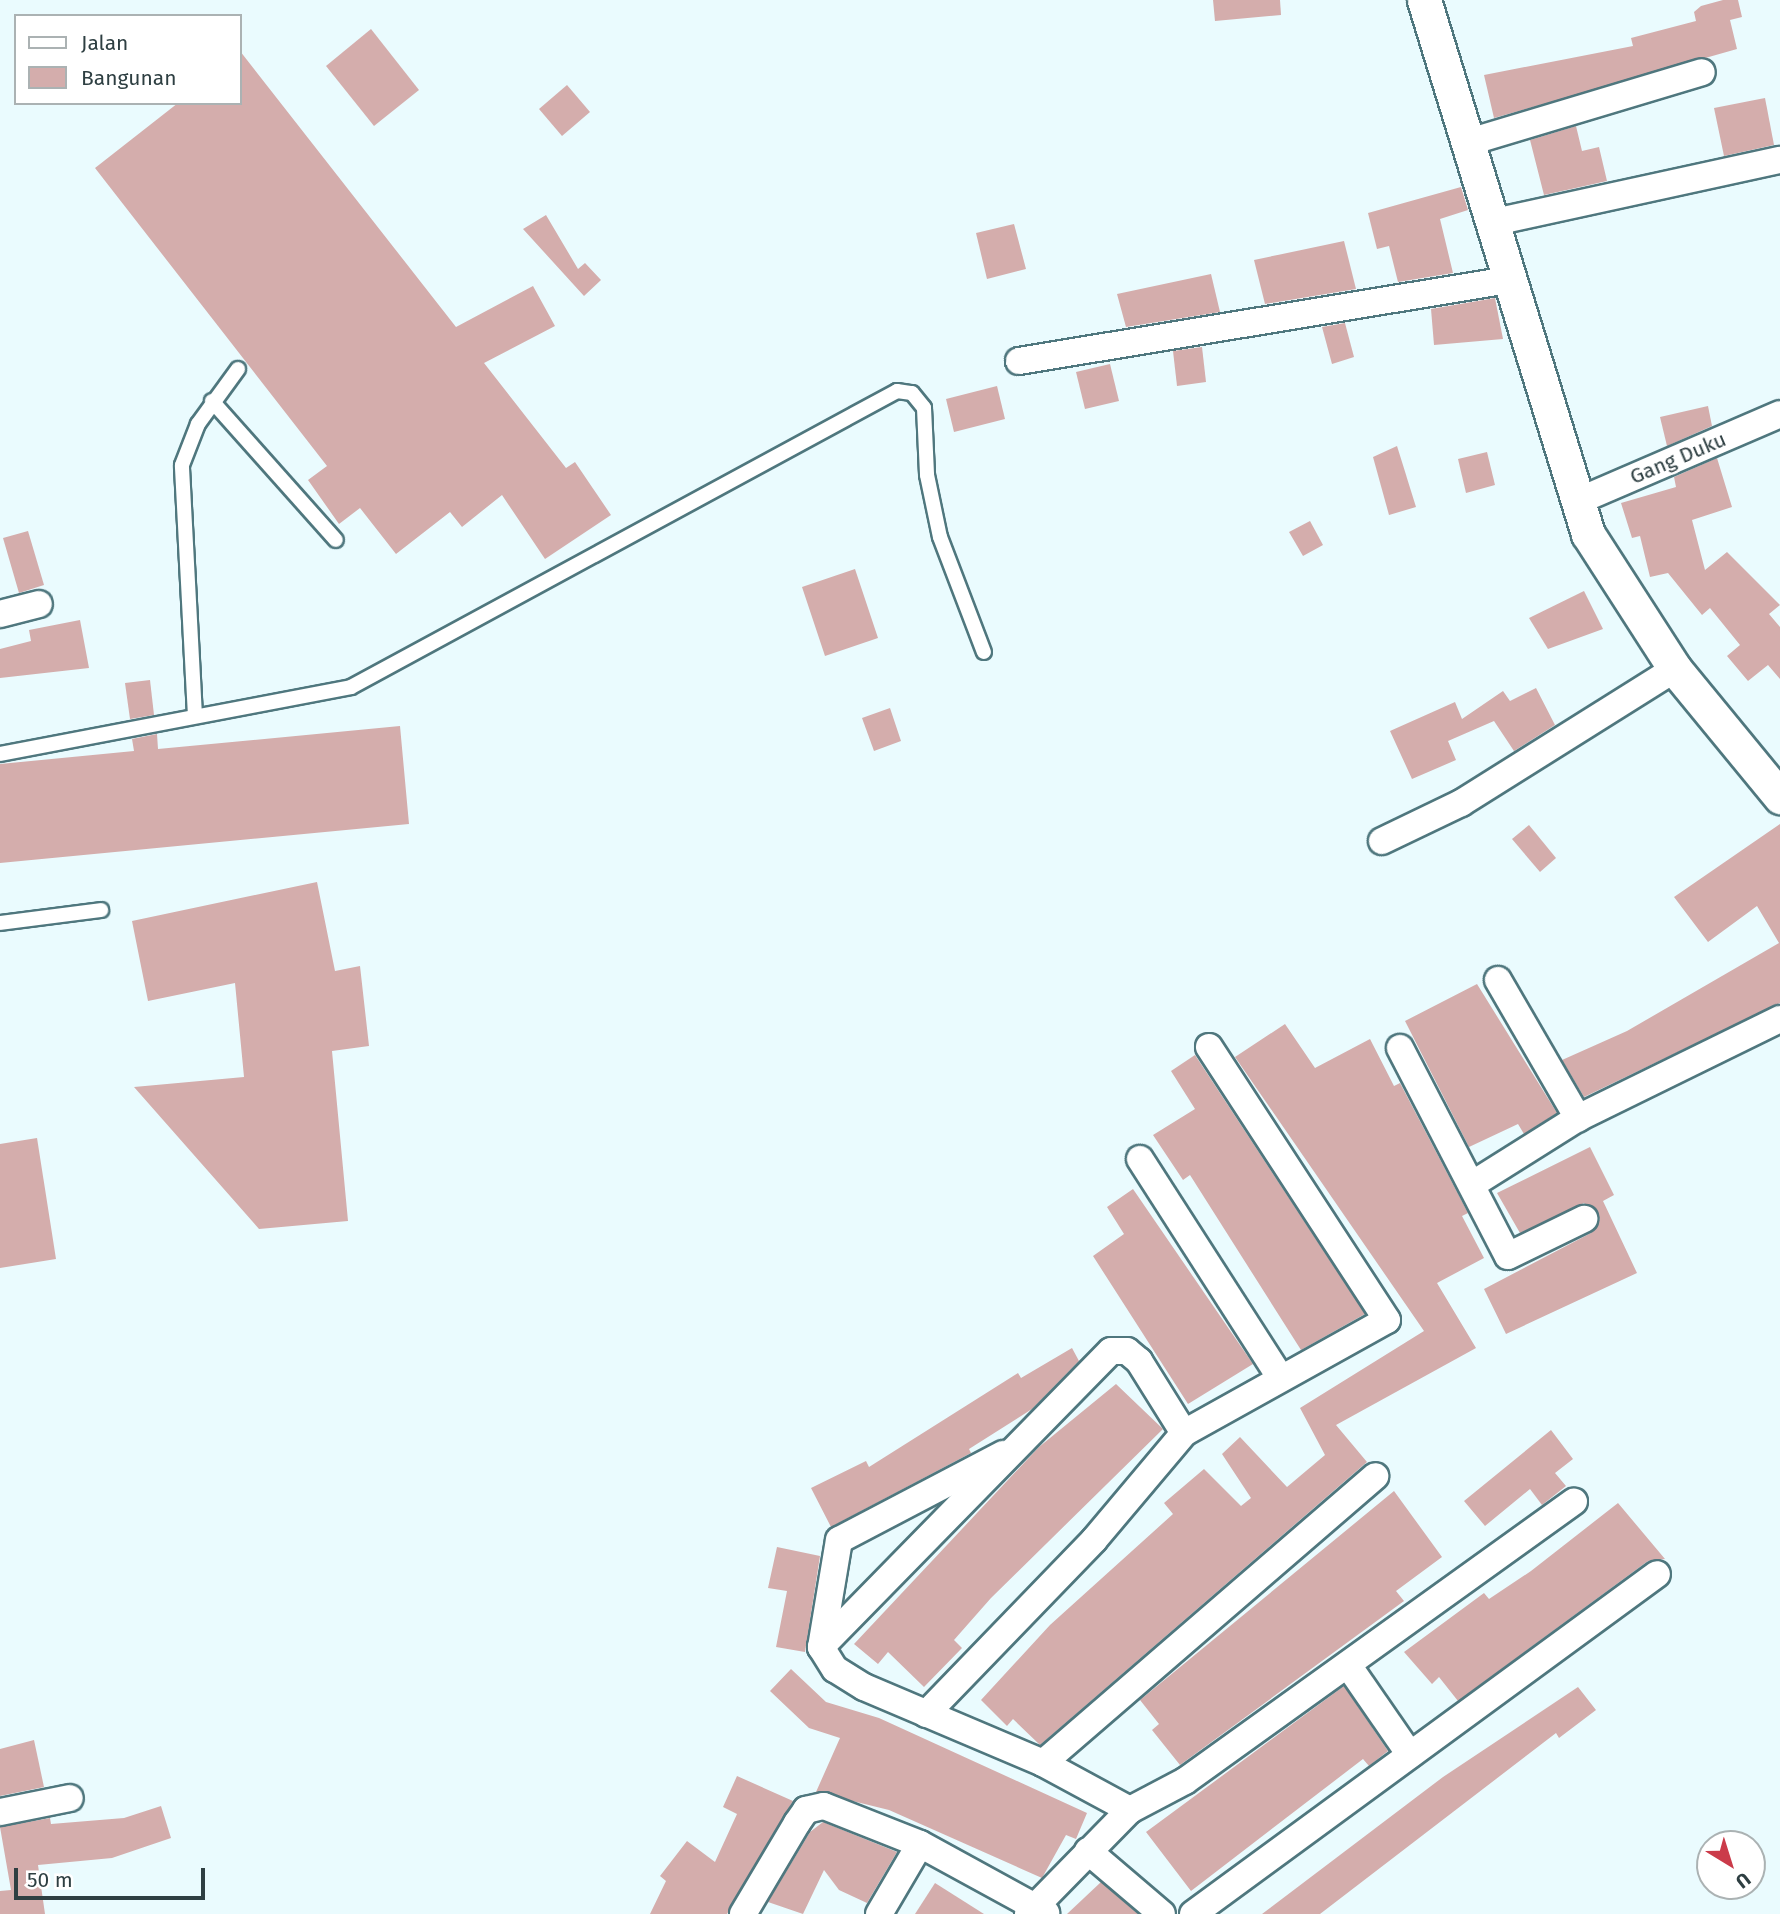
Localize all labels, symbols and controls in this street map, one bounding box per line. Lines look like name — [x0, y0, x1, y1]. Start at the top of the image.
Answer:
legend — [14, 14, 242, 105]
text: Jalan — [81, 30, 128, 56]
text: Bangunan — [81, 65, 176, 91]
street label: Gang Duku — [1626, 426, 1730, 490]
north arrow — [1696, 1830, 1766, 1900]
scale bar — [18, 1854, 208, 1898]
text: 50 m — [27, 1867, 73, 1893]
text: U — [1731, 1867, 1755, 1893]

